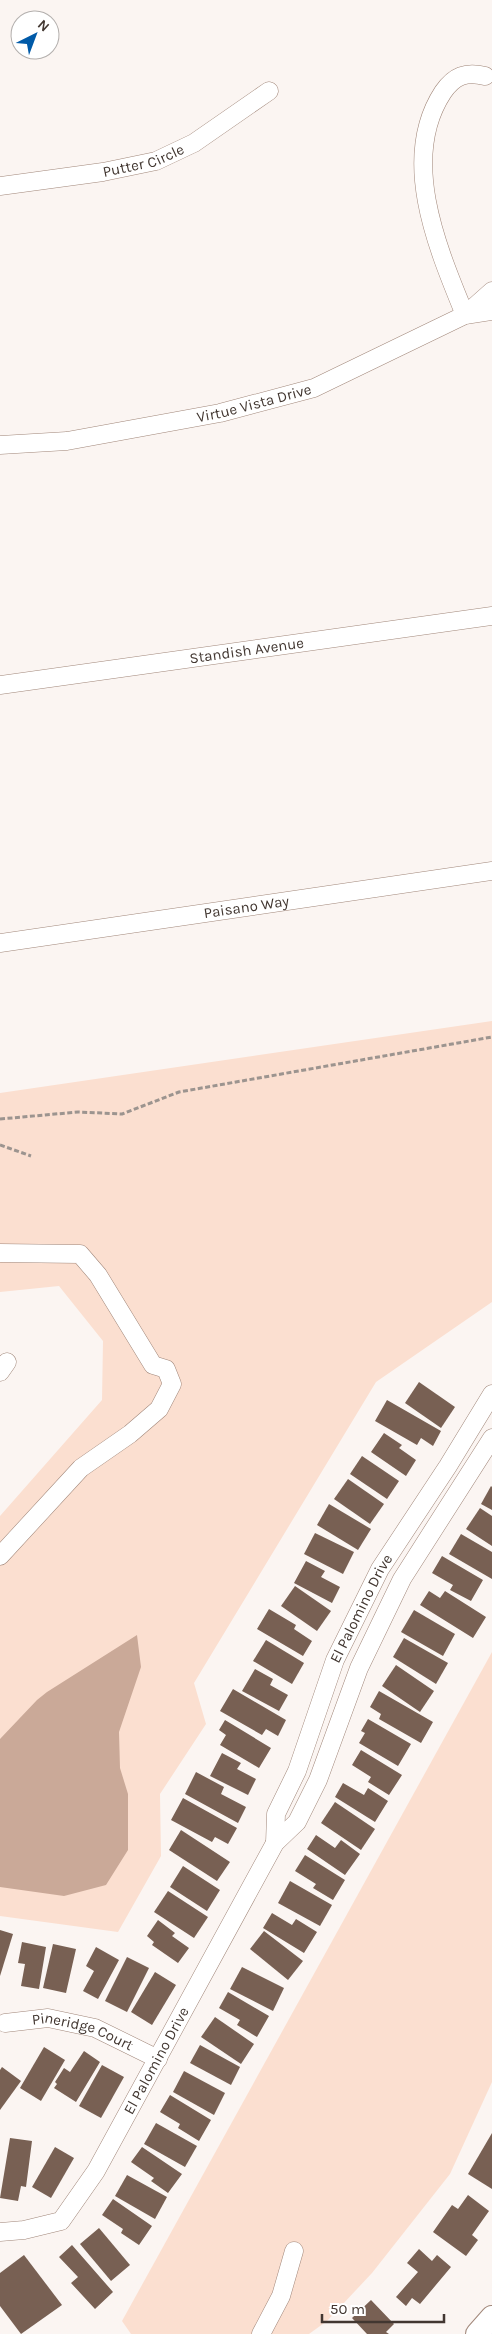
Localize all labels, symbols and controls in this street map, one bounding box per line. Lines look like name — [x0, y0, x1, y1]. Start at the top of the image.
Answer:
north arrow — [10, 10, 60, 60]
text: N — [34, 16, 53, 35]
street label: Putter Circle — [101, 140, 187, 181]
street label: Virtue Vista Drive — [195, 380, 313, 426]
street label: Standish Avenue — [188, 633, 305, 667]
street label: Paisano Way — [202, 892, 290, 922]
street label: El Palomino Drive — [326, 1551, 396, 1666]
street label: El Palomino Drive — [120, 2004, 193, 2117]
street label: Pineridge Court — [31, 2009, 137, 2055]
scale bar — [322, 2292, 444, 2324]
text: 50 m — [330, 2300, 365, 2318]

